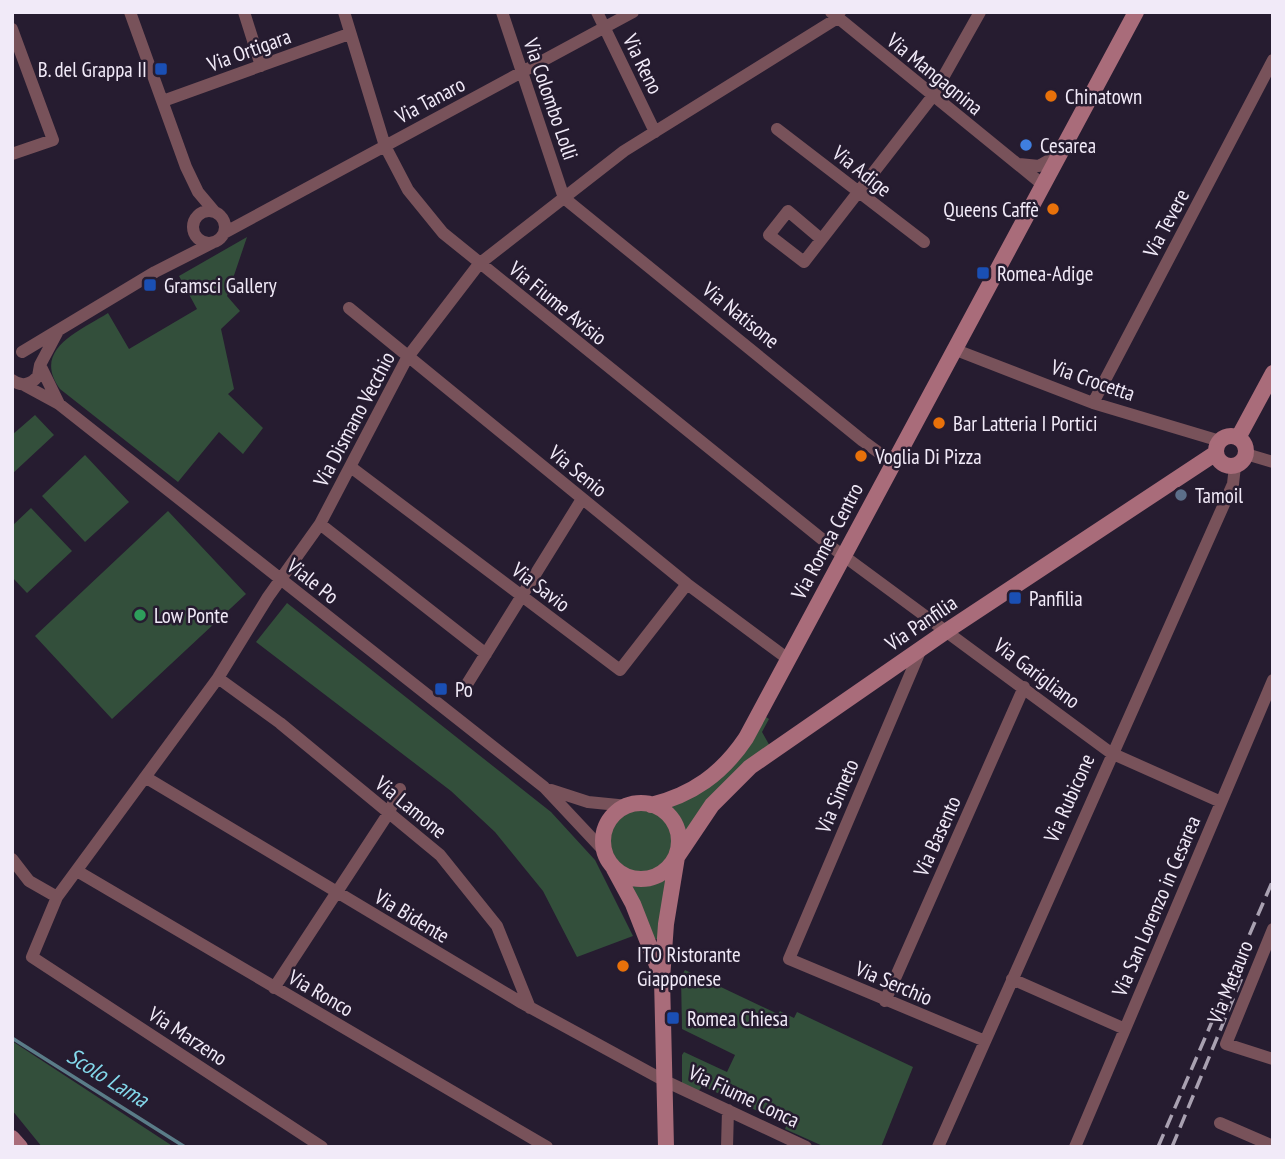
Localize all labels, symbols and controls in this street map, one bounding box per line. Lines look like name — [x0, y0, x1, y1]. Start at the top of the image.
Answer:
street label: Via Ortigara — [203, 22, 294, 78]
street label: Via Mangagnina — [881, 26, 989, 121]
street label: Via Reno — [617, 29, 669, 98]
street label: Via Colombo Lolli — [517, 34, 584, 163]
place label: B. del Grappa II — [38, 56, 147, 83]
marker: B. del Grappa II — [153, 61, 169, 77]
street label: Via Tanaro — [390, 70, 469, 130]
place label: Chinatown — [1065, 83, 1142, 110]
marker: Chinatown — [1043, 88, 1059, 104]
place label: Cesarea — [1040, 132, 1096, 159]
marker: Cesarea — [1018, 137, 1034, 153]
street label: Via Adige — [826, 139, 897, 203]
street label: Via Tevere — [1136, 184, 1195, 263]
place label: Queens Caffè — [943, 196, 1039, 223]
marker: Queens Caffè — [1045, 201, 1061, 217]
street label: Via Fiume Avisio — [503, 255, 613, 351]
place label: Romea-Adige — [997, 260, 1093, 287]
marker: Romea-Adige — [975, 265, 991, 281]
place label: Gramsci Gallery — [164, 272, 277, 299]
street label: Via Natisone — [696, 275, 785, 354]
marker: Gramsci Gallery — [142, 277, 158, 293]
street label: Via Dismano Vecchio — [307, 347, 401, 492]
street label: Via Crocetta — [1047, 353, 1139, 407]
place label: Bar Latteria I Portici — [953, 410, 1097, 437]
marker: Bar Latteria I Portici — [931, 415, 947, 431]
street label: Via Senio — [542, 439, 613, 503]
place label: Voglia Di Pizza — [874, 443, 982, 470]
marker: Voglia Di Pizza — [853, 448, 869, 464]
street label: Via Romea Centro — [785, 478, 869, 605]
place label: Tamoil — [1195, 482, 1243, 509]
marker: Tamoil — [1173, 487, 1189, 503]
street label: Viale Po — [281, 552, 344, 610]
street label: Via Savio — [506, 556, 576, 618]
place label: Panfilia — [1029, 585, 1083, 612]
street label: Via Panfilia — [879, 589, 962, 657]
marker: Panfilia — [1007, 590, 1023, 606]
place label: Low Ponte — [154, 602, 229, 629]
marker: Low Ponte — [132, 607, 148, 623]
street label: Via Garigliano — [988, 631, 1086, 714]
place label: Po — [455, 676, 473, 703]
marker: Po — [433, 681, 449, 697]
street label: Via Rubicone — [1037, 750, 1100, 847]
street label: Via Simeto — [809, 755, 865, 838]
street label: Via Lamone — [369, 769, 452, 844]
street label: Via Basento — [907, 792, 967, 881]
street label: Via San Lorenzo in Cesarea — [1105, 812, 1206, 1001]
street label: Via Bidente — [369, 883, 454, 949]
street label: Via Metauro — [1201, 936, 1259, 1028]
place label: ITO Ristorante Giapponese — [637, 941, 741, 992]
street label: Via Serchio — [851, 954, 937, 1011]
marker: ITO Ristorante Giapponese — [615, 958, 631, 974]
street label: Via Ronco — [283, 963, 358, 1022]
street label: Via Marzeno — [143, 1000, 233, 1072]
place label: Romea Chiesa — [687, 1005, 788, 1032]
marker: Romea Chiesa — [665, 1010, 681, 1026]
water label: Scolo Lama — [62, 1041, 156, 1114]
street label: Via Fiume Conca — [683, 1058, 804, 1133]

